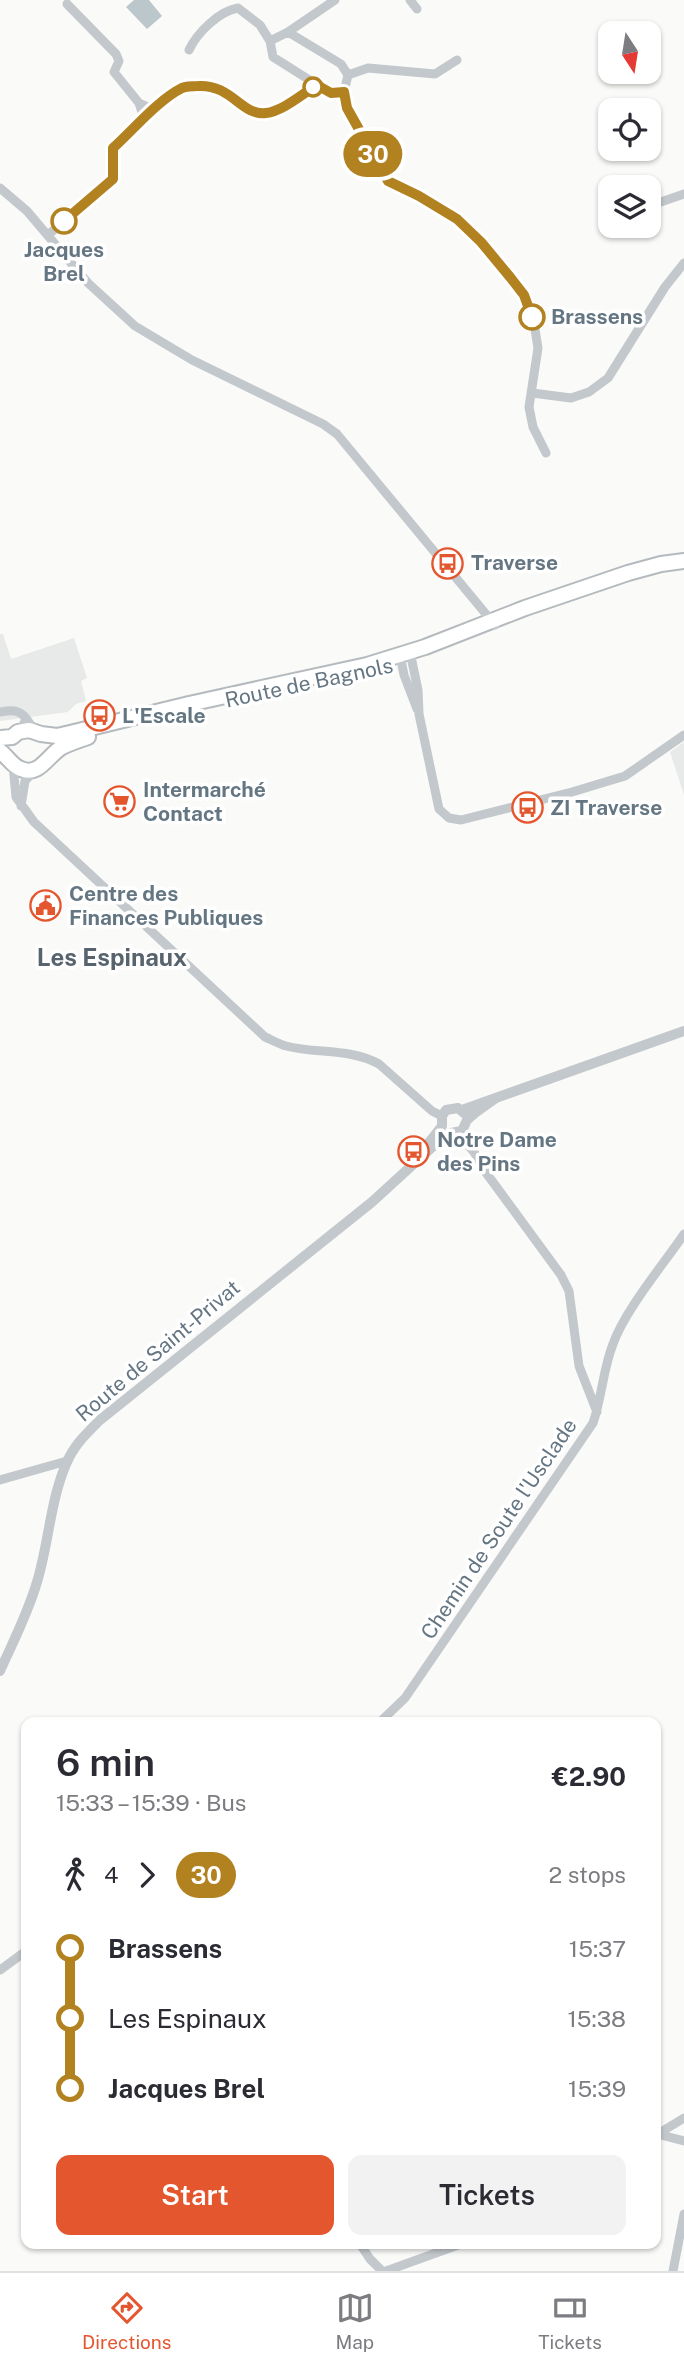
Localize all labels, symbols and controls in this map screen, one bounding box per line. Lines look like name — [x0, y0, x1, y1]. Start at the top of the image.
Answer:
north arrow — [598, 21, 662, 84]
map controls — [598, 21, 661, 238]
unlabelled marker — [303, 77, 323, 97]
button: locate — [598, 98, 661, 161]
line badge: 30 — [342, 131, 404, 177]
text: 30 — [357, 140, 389, 168]
button: layers — [598, 175, 661, 238]
marker: Jacques Brel — [51, 208, 77, 234]
place label: Jacques Brel — [24, 237, 104, 286]
marker: Brassens — [519, 304, 545, 330]
place label: Brassens — [551, 304, 643, 329]
bus stop icon: Traverse — [431, 546, 465, 580]
place label: Traverse — [471, 550, 558, 575]
street label: Route de Bagnols — [223, 652, 395, 713]
bus stop icon: L'Escale — [82, 699, 116, 733]
place label: L'Escale — [122, 703, 206, 728]
place label: Intermarché Contact — [143, 777, 266, 826]
supermarket icon: Intermarché Contact — [103, 785, 137, 819]
bus stop icon: ZI Traverse — [510, 791, 544, 825]
place label: ZI Traverse — [550, 795, 662, 820]
place label: Centre des Finances Publiques — [69, 881, 263, 930]
public building icon: Centre des Finances Publiques — [29, 889, 63, 923]
district label: Les Espinaux — [37, 943, 187, 971]
place label: Notre Dame des Pins — [437, 1127, 557, 1176]
bus stop icon: Notre Dame des Pins — [397, 1135, 431, 1169]
street label: Route de Saint-Privat — [71, 1275, 245, 1427]
street label: Chemin de Soute l'Usclade — [415, 1414, 582, 1644]
text: 6 min — [56, 1740, 155, 1785]
text: €2.90 — [552, 1761, 626, 1792]
text: 15:33 – 15:39 · Bus — [56, 1789, 246, 1816]
icon: walk — [56, 1856, 94, 1894]
icon: forward — [128, 1856, 166, 1894]
text: 4 — [104, 1861, 118, 1888]
text: 30 — [190, 1861, 222, 1889]
text: 2 stops — [548, 1861, 626, 1888]
text: Brassens — [108, 1933, 222, 1964]
text: 15:37 — [569, 1935, 626, 1962]
text: Les Espinaux — [108, 2003, 267, 2034]
text: 15:38 — [567, 2005, 626, 2032]
text: Jacques Brel — [108, 2073, 265, 2104]
text: 15:39 — [568, 2075, 626, 2102]
button: Start — [56, 2155, 334, 2235]
button: Tickets — [348, 2155, 626, 2235]
tab: Directions — [82, 2289, 171, 2353]
tab: Map — [335, 2289, 374, 2353]
tab: Tickets — [538, 2289, 602, 2353]

